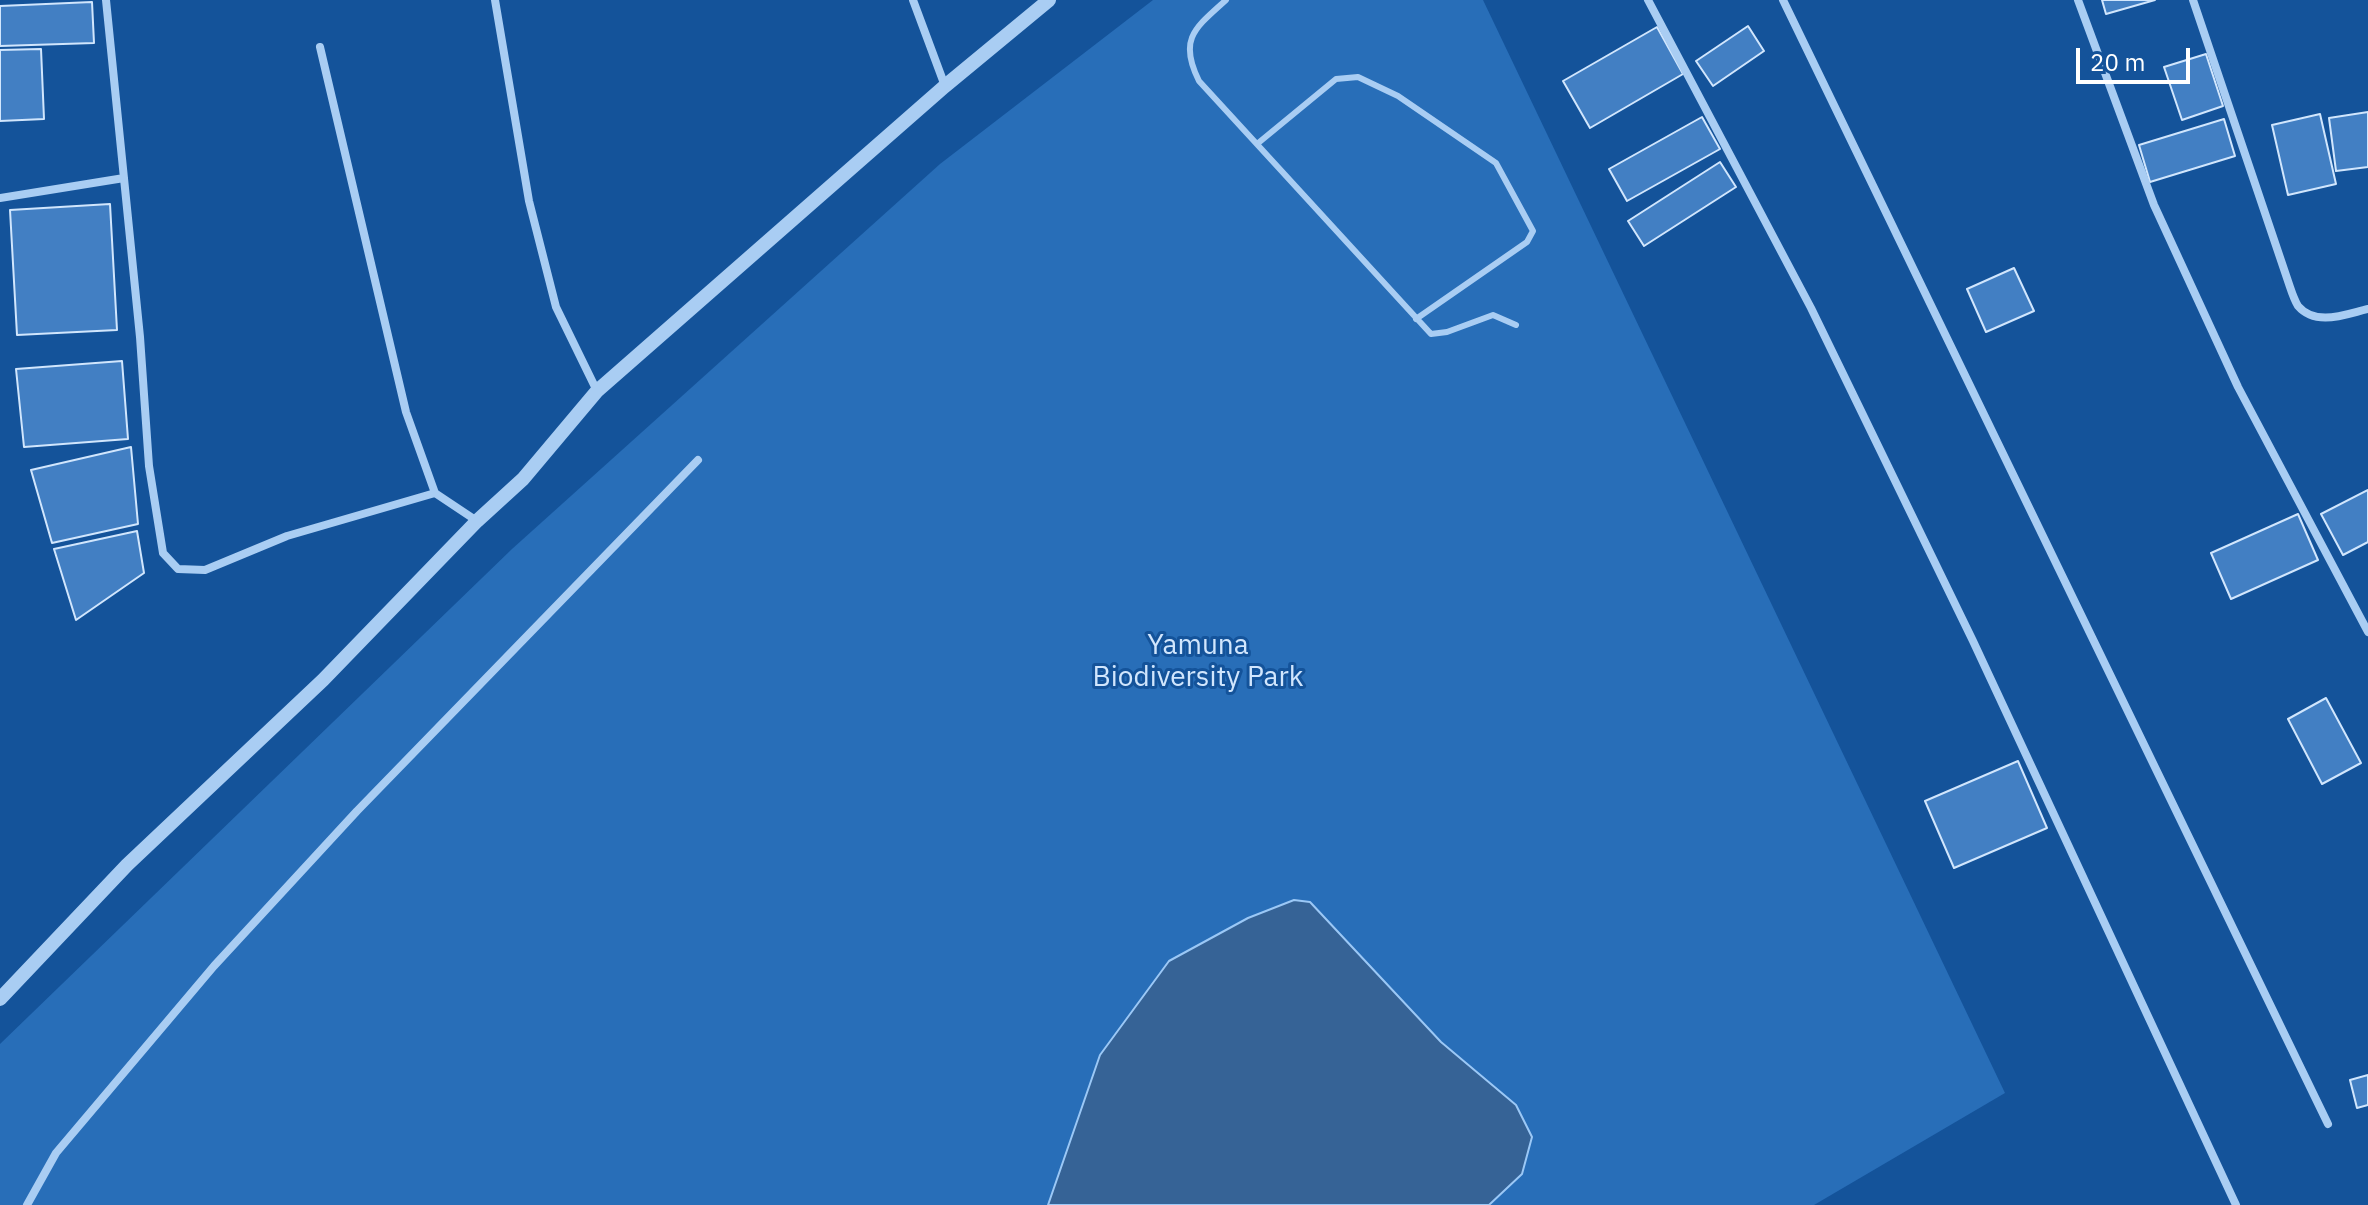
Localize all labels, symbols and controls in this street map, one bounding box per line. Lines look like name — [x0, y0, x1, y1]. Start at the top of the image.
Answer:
scale bar — [2080, 32, 2194, 82]
text: 20 m — [2090, 46, 2145, 78]
park label: Yamuna Biodiversity Park — [1092, 629, 1304, 695]

